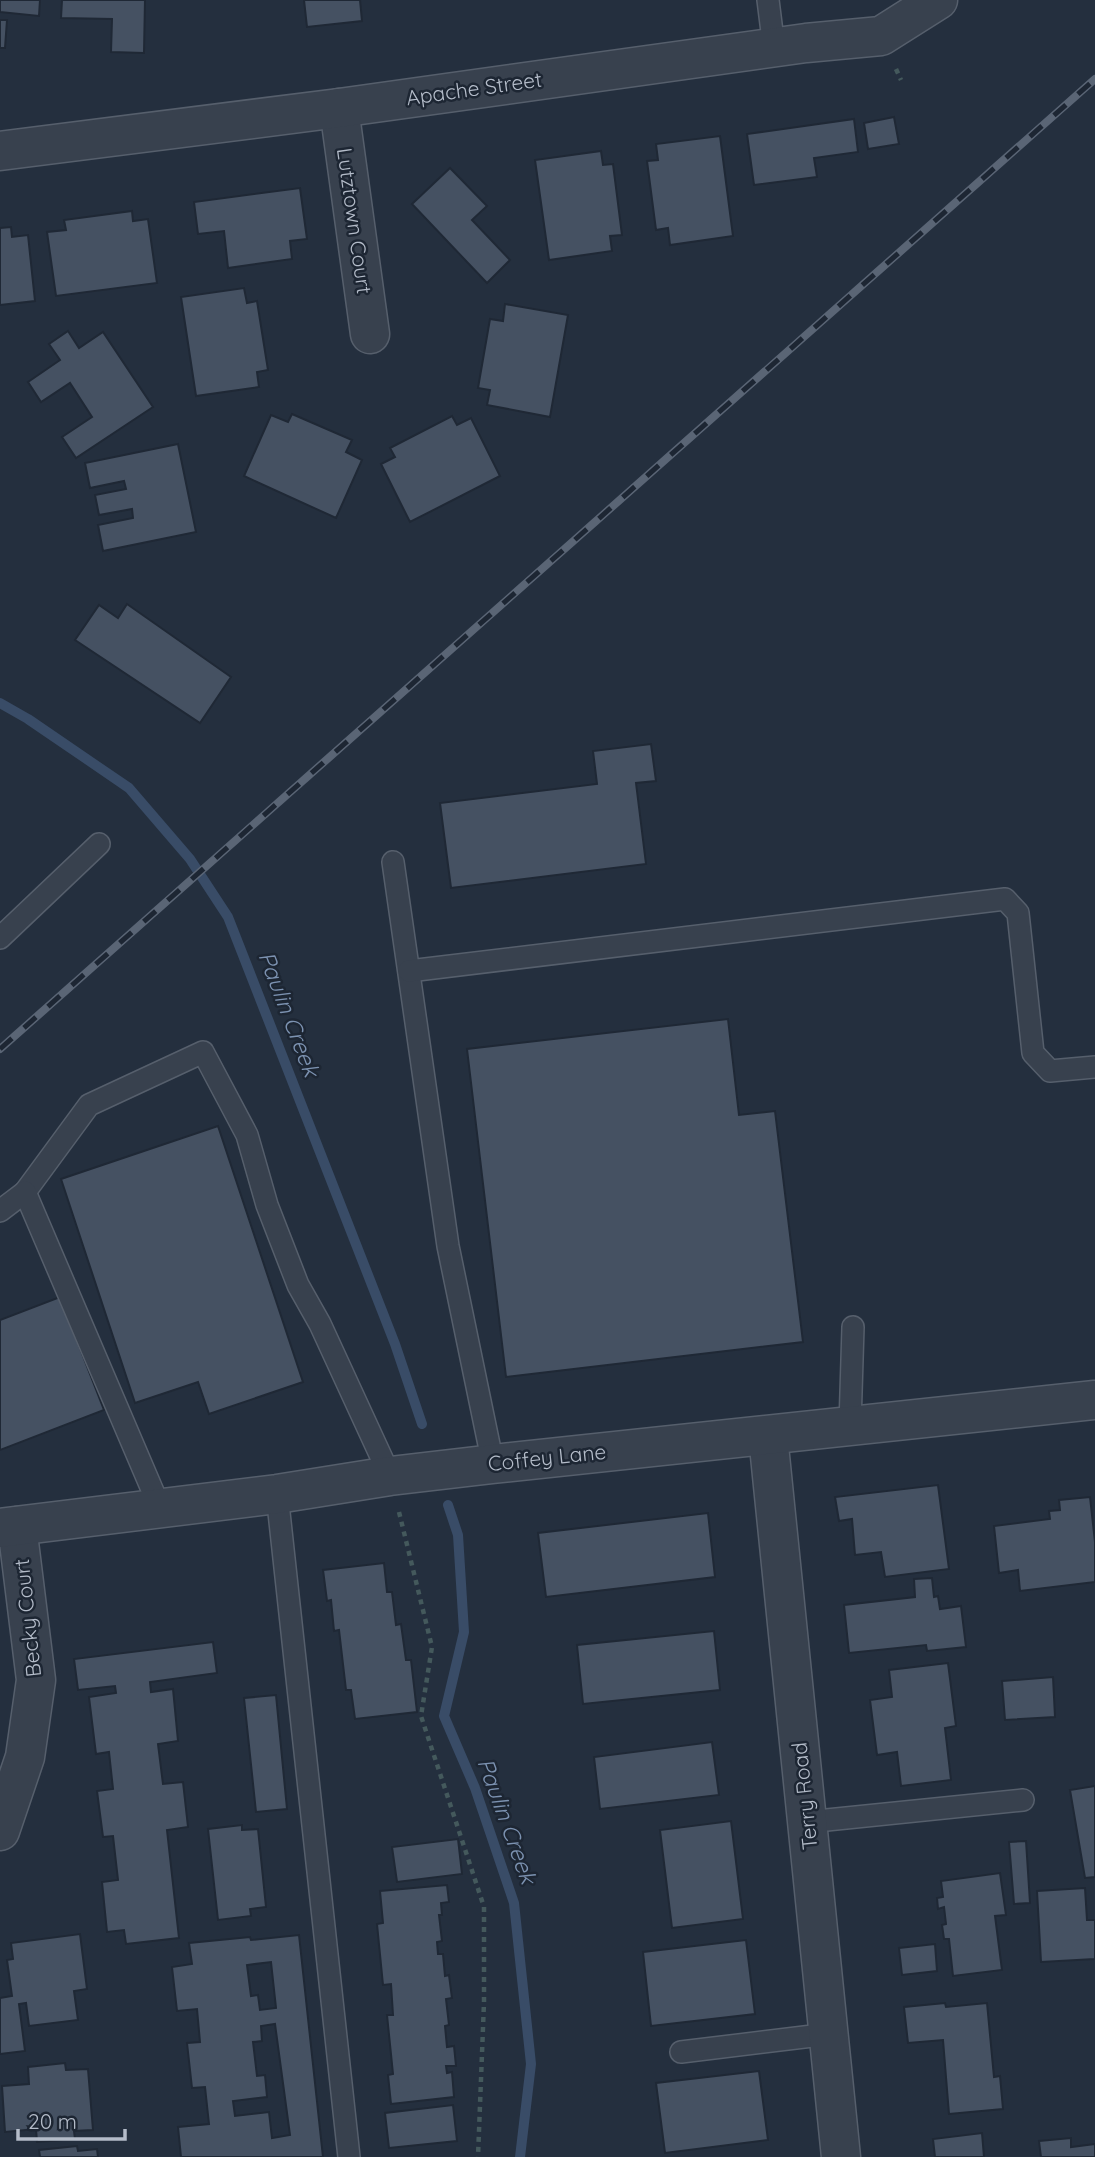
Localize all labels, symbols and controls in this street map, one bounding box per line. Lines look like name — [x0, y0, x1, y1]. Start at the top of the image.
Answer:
street label: Apache Street — [404, 66, 543, 110]
street label: Lutztown Court — [332, 146, 378, 296]
water label: Paulin Creek — [252, 947, 327, 1082]
street label: Coffey Lane — [486, 1438, 607, 1476]
street label: Becky Court — [8, 1558, 46, 1679]
street label: Terry Road — [785, 1741, 823, 1851]
water label: Paulin Creek — [471, 1754, 544, 1889]
scale bar — [18, 2098, 124, 2142]
text: 20 m — [28, 2108, 77, 2134]

